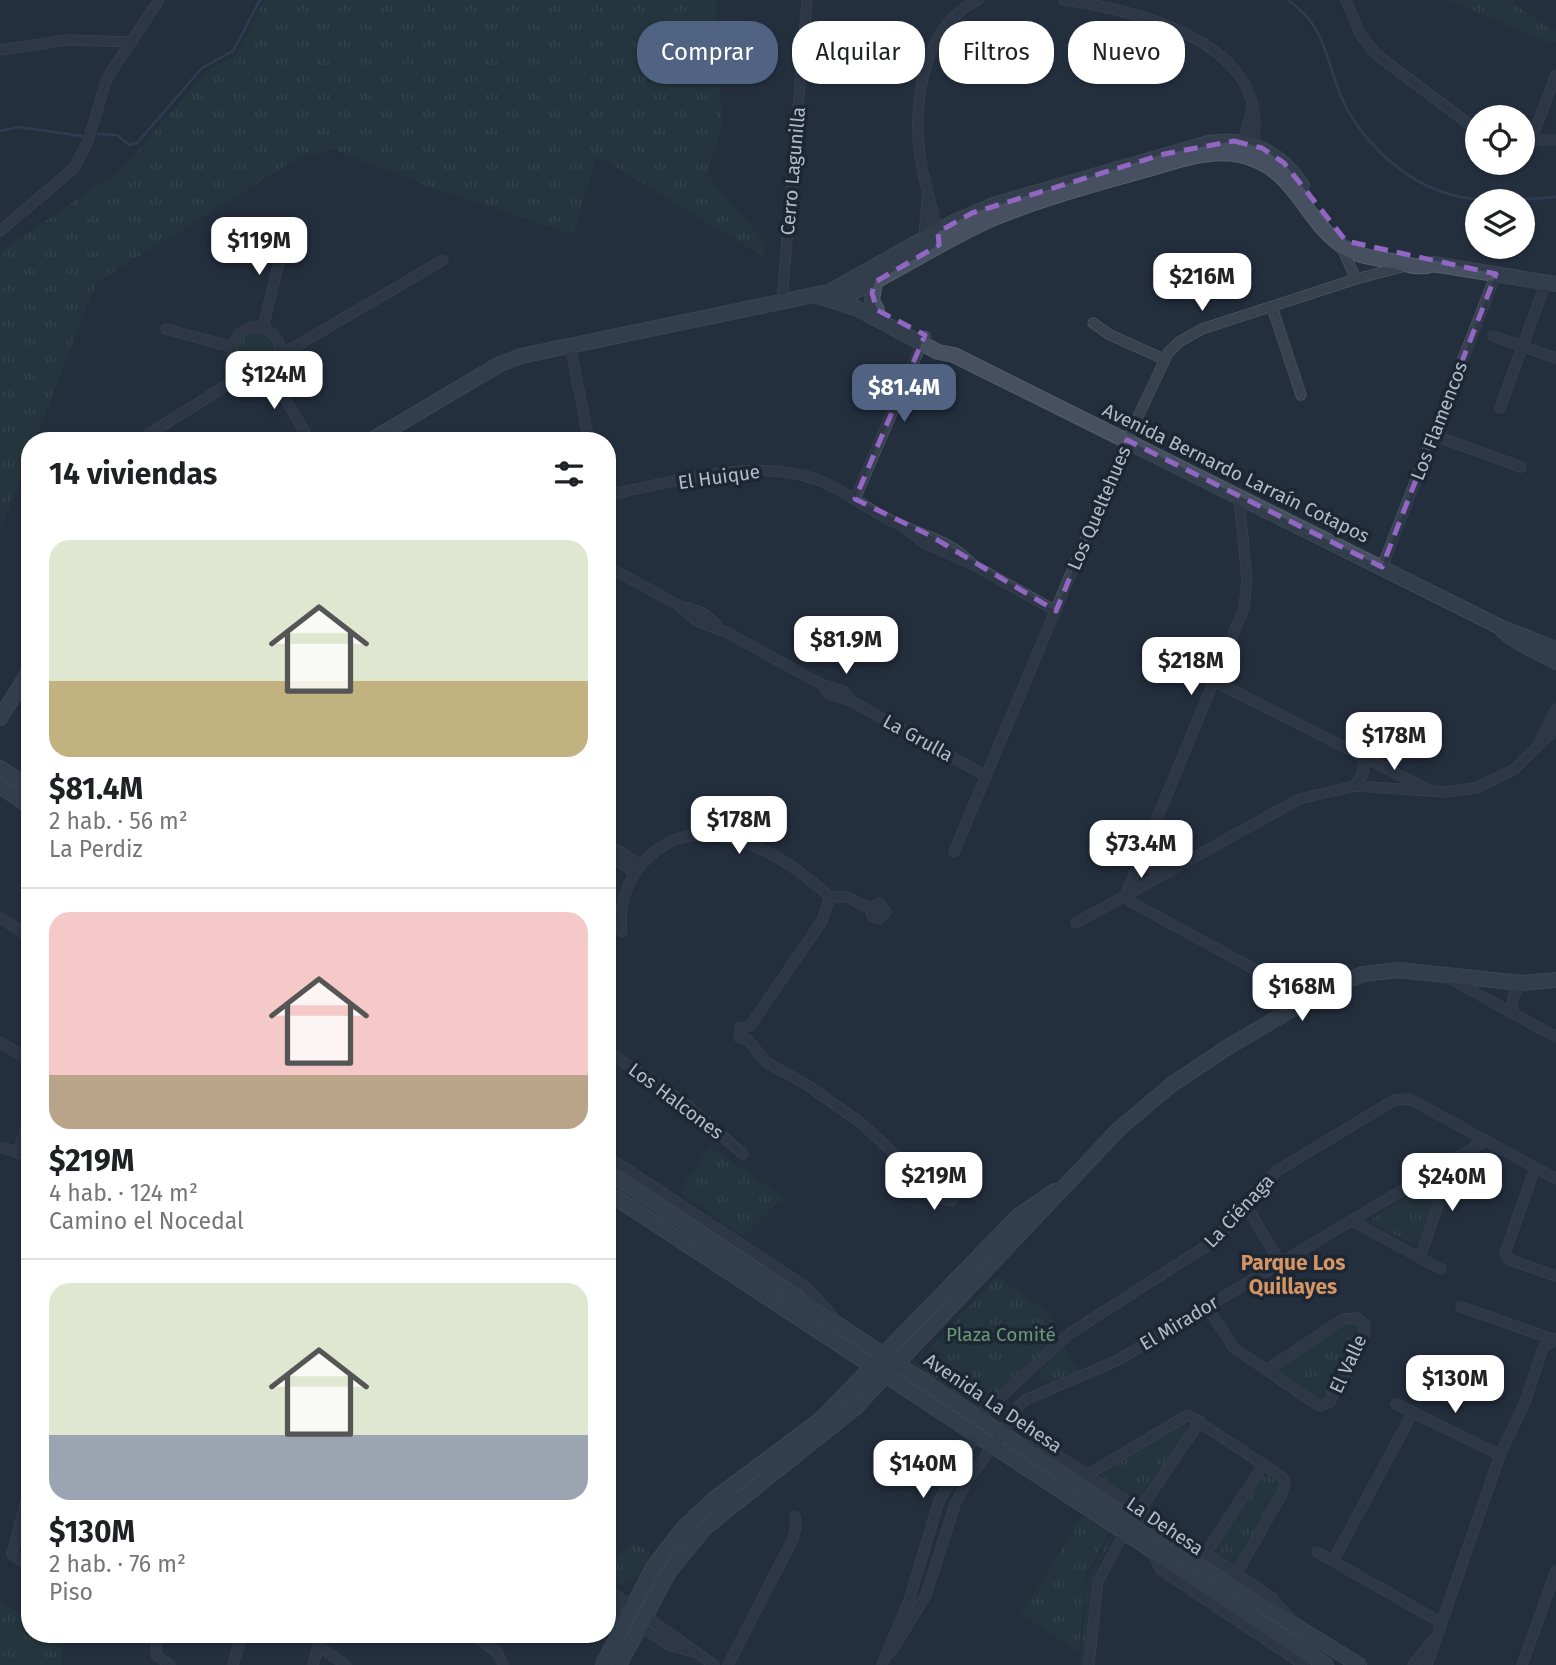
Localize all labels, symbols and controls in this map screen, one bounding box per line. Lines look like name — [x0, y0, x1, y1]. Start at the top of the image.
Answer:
chip: Comprar — [637, 21, 778, 84]
chip: Alquilar — [792, 21, 925, 84]
chip: Filtros — [939, 21, 1054, 84]
chip: Nuevo — [1068, 21, 1185, 84]
map controls — [1465, 105, 1535, 259]
button: locate — [1465, 105, 1535, 175]
street label: Cerro Lagunilla — [776, 106, 810, 236]
button: layers — [1465, 189, 1535, 259]
pin: $119M — [210, 218, 308, 277]
text: $119M — [227, 226, 291, 254]
pin: $216M — [1153, 254, 1251, 313]
text: $216M — [1169, 262, 1235, 290]
pin: $124M — [225, 352, 323, 411]
street label: Los Flamencos — [1406, 358, 1472, 484]
text: $124M — [242, 360, 306, 388]
pin: $81.4M — [847, 364, 961, 424]
text: $81.4M — [868, 373, 940, 401]
street label: Avenida Bernardo Larraín Cotapos — [1099, 398, 1373, 548]
street label: Los Queltehues — [1063, 442, 1136, 573]
icon: filters — [550, 455, 588, 493]
text: 14 viviendas — [49, 456, 217, 492]
street label: El Huique — [676, 460, 762, 494]
icon: home — [256, 586, 382, 712]
pin: $81.9M — [789, 616, 903, 676]
text: $81.9M — [810, 625, 882, 653]
pin: $218M — [1142, 638, 1240, 697]
text: $218M — [1158, 646, 1224, 674]
street label: La Grulla — [879, 709, 957, 767]
pin: $178M — [1345, 712, 1443, 772]
text: $178M — [1362, 721, 1426, 749]
text: $81.4M — [49, 771, 143, 807]
pin: $178M — [690, 796, 788, 856]
text: $178M — [707, 805, 771, 833]
text: 2 hab. · 56 m² — [49, 807, 188, 835]
pin: $73.4M — [1084, 820, 1198, 880]
text: $73.4M — [1106, 829, 1176, 857]
text: La Perdiz — [49, 835, 143, 863]
icon: home — [256, 958, 382, 1084]
pin: $168M — [1253, 964, 1351, 1023]
text: $168M — [1269, 972, 1335, 1000]
street label: Los Halcones — [624, 1058, 728, 1144]
text: $219M — [49, 1143, 134, 1179]
pin: $219M — [885, 1152, 983, 1212]
pin: $240M — [1403, 1154, 1501, 1213]
text: $219M — [901, 1161, 967, 1189]
text: $240M — [1418, 1162, 1486, 1190]
street label: La Ciénaga — [1199, 1169, 1279, 1253]
text: 4 hab. · 124 m² — [49, 1179, 198, 1207]
text: Camino el Nocedal — [49, 1207, 244, 1235]
district label: Parque Los Quillayes — [1241, 1250, 1345, 1300]
street label: El Mirador — [1136, 1290, 1223, 1355]
park label: Plaza Comité — [946, 1323, 1056, 1346]
icon: home — [256, 1329, 382, 1455]
street label: El Valle — [1324, 1331, 1372, 1397]
street label: Avenida La Dehesa — [920, 1348, 1066, 1458]
pin: $130M — [1406, 1356, 1504, 1415]
text: $130M — [1422, 1364, 1488, 1392]
pin: $140M — [874, 1440, 972, 1500]
text: $140M — [890, 1449, 957, 1477]
street label: La Dehesa — [1122, 1492, 1208, 1560]
text: $130M — [49, 1514, 135, 1550]
text: 2 hab. · 76 m² — [49, 1550, 186, 1578]
text: Piso — [49, 1578, 93, 1606]

